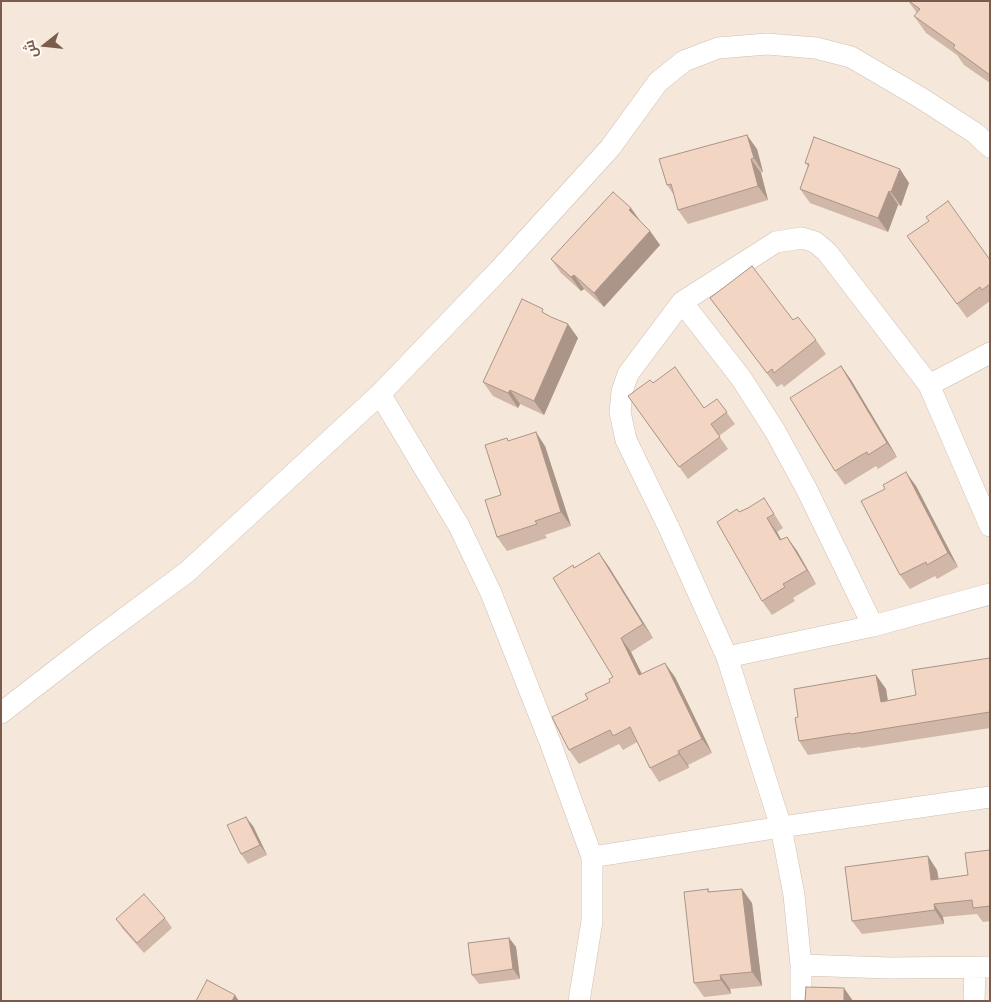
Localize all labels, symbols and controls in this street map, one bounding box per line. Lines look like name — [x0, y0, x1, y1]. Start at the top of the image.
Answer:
north arrow — [20, 20, 70, 70]
text: ش — [20, 38, 41, 60]

